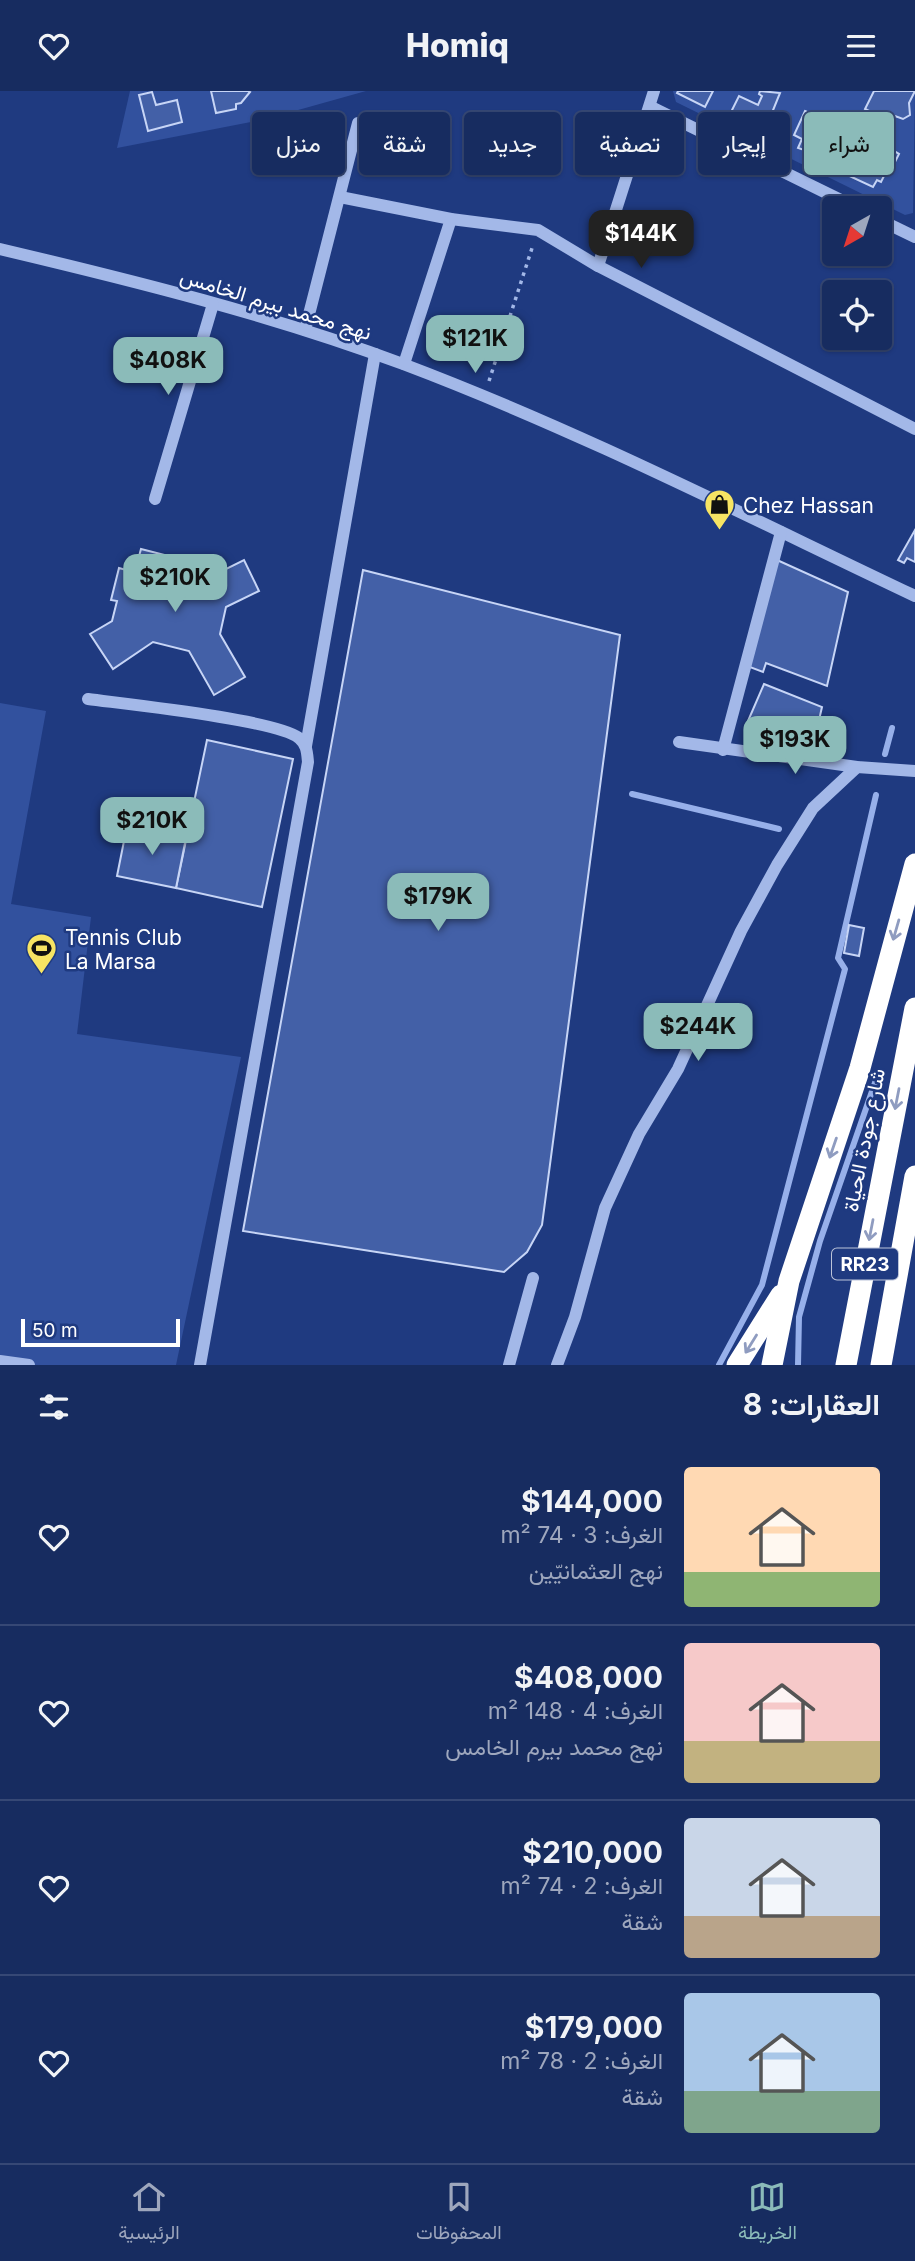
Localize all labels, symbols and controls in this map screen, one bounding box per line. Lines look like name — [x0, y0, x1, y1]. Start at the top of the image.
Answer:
text: Homiq — [406, 26, 509, 65]
icon: heart — [35, 27, 73, 65]
icon: menu — [842, 27, 880, 65]
chip: منزل — [252, 112, 345, 175]
chip: شقة — [359, 112, 450, 175]
chip: جديد — [464, 112, 561, 175]
chip: تصفية — [575, 112, 684, 175]
chip: إيجار — [698, 112, 790, 175]
chip: شراء — [804, 112, 894, 175]
north arrow — [822, 196, 892, 266]
map controls — [822, 196, 892, 350]
pin: $144K — [592, 211, 690, 270]
text: $144K — [605, 219, 677, 247]
street label: نهج محمد بيرم الخامس — [177, 263, 375, 347]
button: locate — [822, 280, 892, 350]
pin: $121K — [426, 315, 524, 375]
text: $121K — [442, 324, 508, 352]
pin: $408K — [119, 337, 217, 397]
text: $408K — [129, 346, 207, 374]
shop icon: Chez Hassan — [703, 488, 737, 532]
place label: Chez Hassan — [743, 493, 874, 518]
pin: $210K — [126, 554, 224, 614]
text: $210K — [139, 563, 211, 591]
pin: $193K — [746, 717, 844, 776]
text: $193K — [759, 725, 831, 753]
pin: $210K — [103, 797, 201, 857]
text: $210K — [116, 806, 188, 834]
pin: $179K — [389, 873, 487, 933]
text: $179K — [403, 882, 473, 910]
one-way arrow — [889, 919, 902, 941]
place label: Tennis Club La Marsa — [65, 925, 182, 974]
sports icon: Tennis Club La Marsa — [25, 932, 59, 976]
pin: $244K — [649, 1003, 747, 1063]
text: $244K — [660, 1012, 736, 1040]
street label: شارع جودة الحياة — [838, 1066, 892, 1214]
one-way arrow — [889, 1087, 903, 1110]
one-way arrow — [826, 1137, 838, 1159]
one-way arrow — [864, 1218, 878, 1241]
road number: RR23 — [832, 1249, 898, 1280]
scale bar — [21, 1316, 180, 1348]
text: 50 m — [32, 1319, 78, 1342]
one-way arrow — [743, 1334, 757, 1354]
text: العقارات: 8 — [743, 1386, 880, 1422]
icon: filters — [35, 1388, 73, 1426]
text: $144,000 — [521, 1483, 663, 1519]
icon: home — [740, 1495, 824, 1579]
icon: heart — [35, 1518, 73, 1556]
text: الغرف: 3 · 74 m² — [500, 1521, 663, 1549]
text: نهج العثمانيّين — [529, 1557, 663, 1585]
text: $408,000 — [514, 1659, 663, 1695]
icon: home — [740, 1671, 824, 1755]
icon: heart — [35, 1694, 73, 1732]
text: الغرف: 4 · 148 m² — [488, 1697, 663, 1725]
text: نهج محمد بيرم الخامس — [445, 1733, 663, 1761]
text: $210,000 — [522, 1834, 663, 1870]
icon: home — [740, 1846, 824, 1930]
icon: heart — [35, 1869, 73, 1907]
text: الغرف: 2 · 74 m² — [501, 1872, 663, 1900]
text: شقة — [621, 1908, 663, 1936]
text: $179,000 — [525, 2009, 663, 2045]
icon: home — [740, 2021, 824, 2105]
icon: heart — [35, 2044, 73, 2082]
text: الغرف: 2 · 78 m² — [500, 2047, 663, 2075]
text: شقة — [621, 2083, 663, 2111]
tab: الرئيسية — [118, 2178, 180, 2249]
tab: المحفوظات — [416, 2178, 502, 2249]
tab: الخريطة — [738, 2178, 797, 2249]

